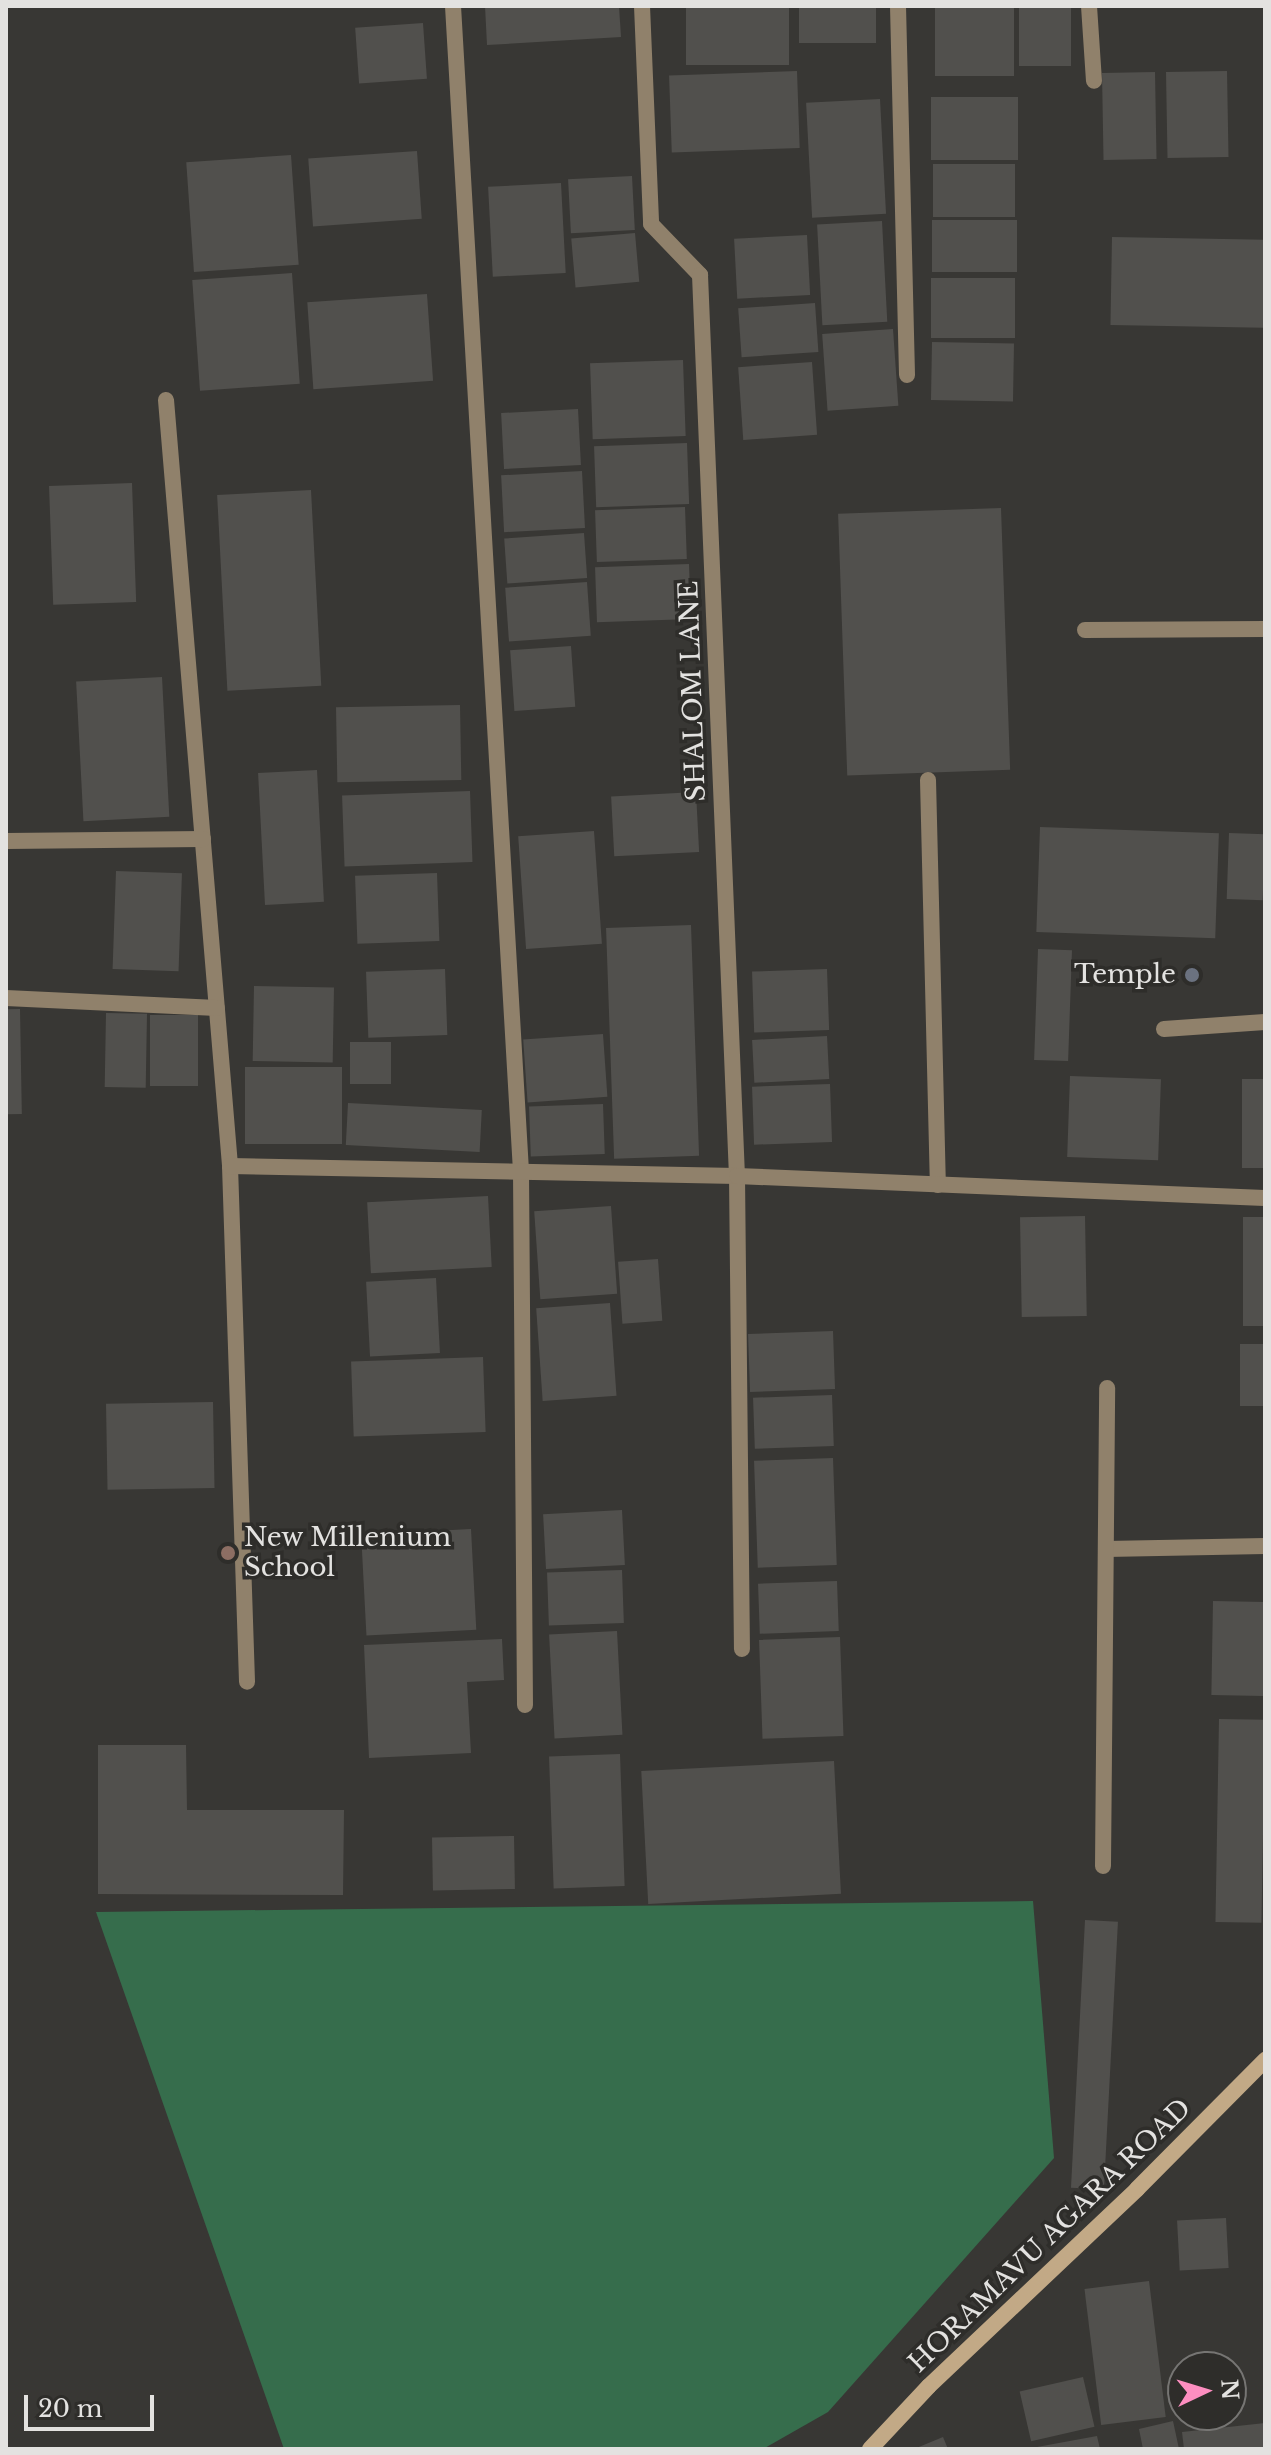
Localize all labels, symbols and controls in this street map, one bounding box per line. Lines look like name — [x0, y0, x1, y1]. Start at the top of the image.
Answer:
street label: SHALOM LANE — [674, 580, 712, 802]
place label: Temple — [1074, 959, 1176, 991]
marker: Temple — [1183, 966, 1201, 984]
place label: New Millenium School — [244, 1522, 452, 1584]
marker: New Millenium School — [219, 1544, 237, 1562]
street label: HORAMAVU AGARA ROAD — [902, 2092, 1198, 2380]
north arrow — [1167, 2351, 1247, 2431]
text: N — [1215, 2378, 1244, 2401]
scale bar — [28, 2379, 158, 2429]
text: 20 m — [38, 2394, 103, 2423]

